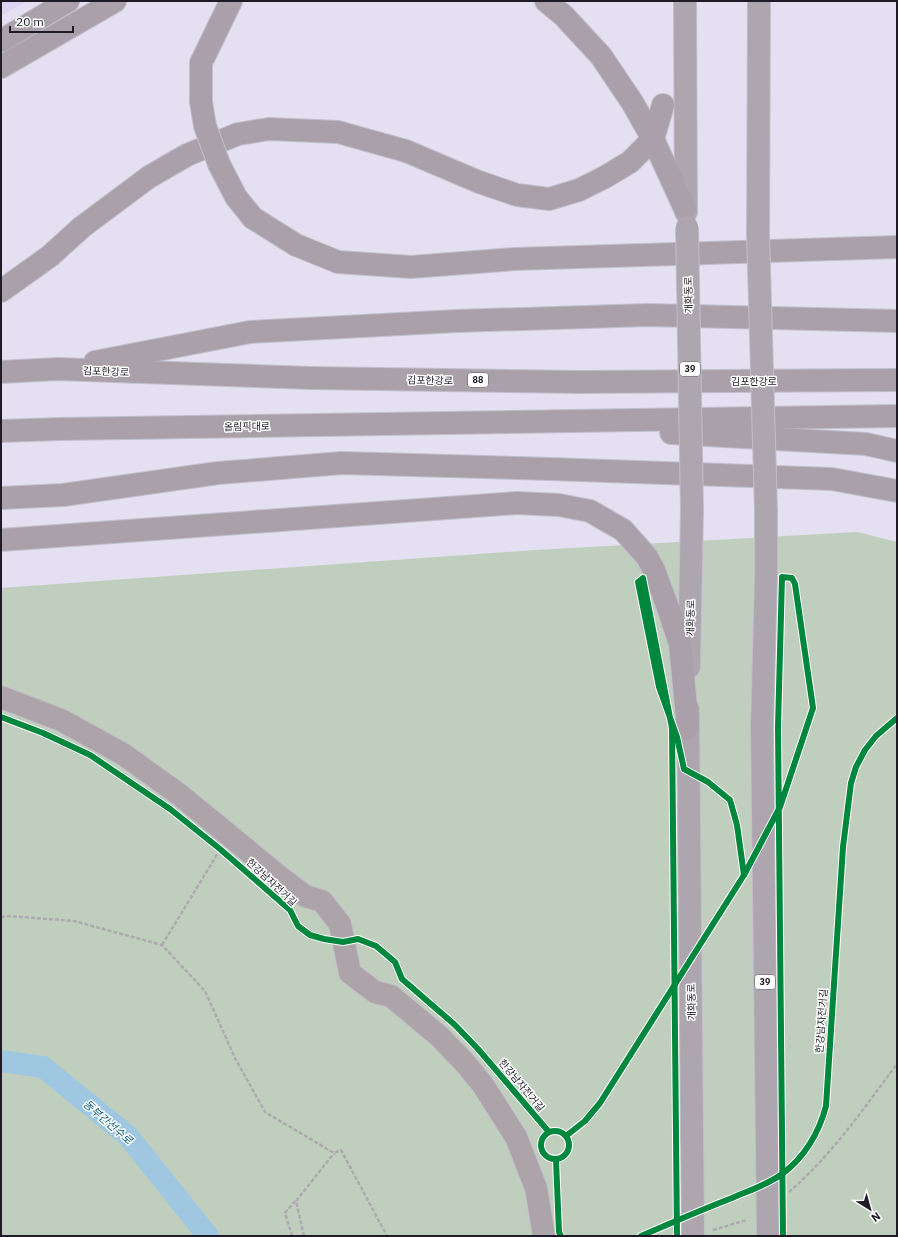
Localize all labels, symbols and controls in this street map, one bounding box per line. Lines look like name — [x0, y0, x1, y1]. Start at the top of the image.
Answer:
scale bar — [10, 8, 73, 34]
text: 20 m — [16, 14, 44, 29]
street label: 개화동로 — [682, 276, 695, 314]
road number: 39 — [680, 362, 700, 376]
street label: 김포한강로 — [83, 364, 129, 379]
road number: 88 — [468, 373, 488, 387]
street label: 김포한강로 — [407, 374, 453, 387]
street label: 김포한강로 — [731, 375, 777, 388]
street label: 올림픽대로 — [224, 420, 270, 433]
street label: 개화동로 — [684, 599, 697, 637]
street label: 한강남자전거길 — [244, 856, 300, 909]
road number: 39 — [755, 975, 775, 989]
street label: 개화동로 — [685, 983, 698, 1021]
street label: 한강남자전거길 — [813, 988, 830, 1054]
street label: 한강남자전거길 — [496, 1056, 547, 1114]
water label: 동부간선수로 — [80, 1097, 136, 1148]
north arrow — [850, 1189, 890, 1229]
text: N — [869, 1209, 883, 1225]

